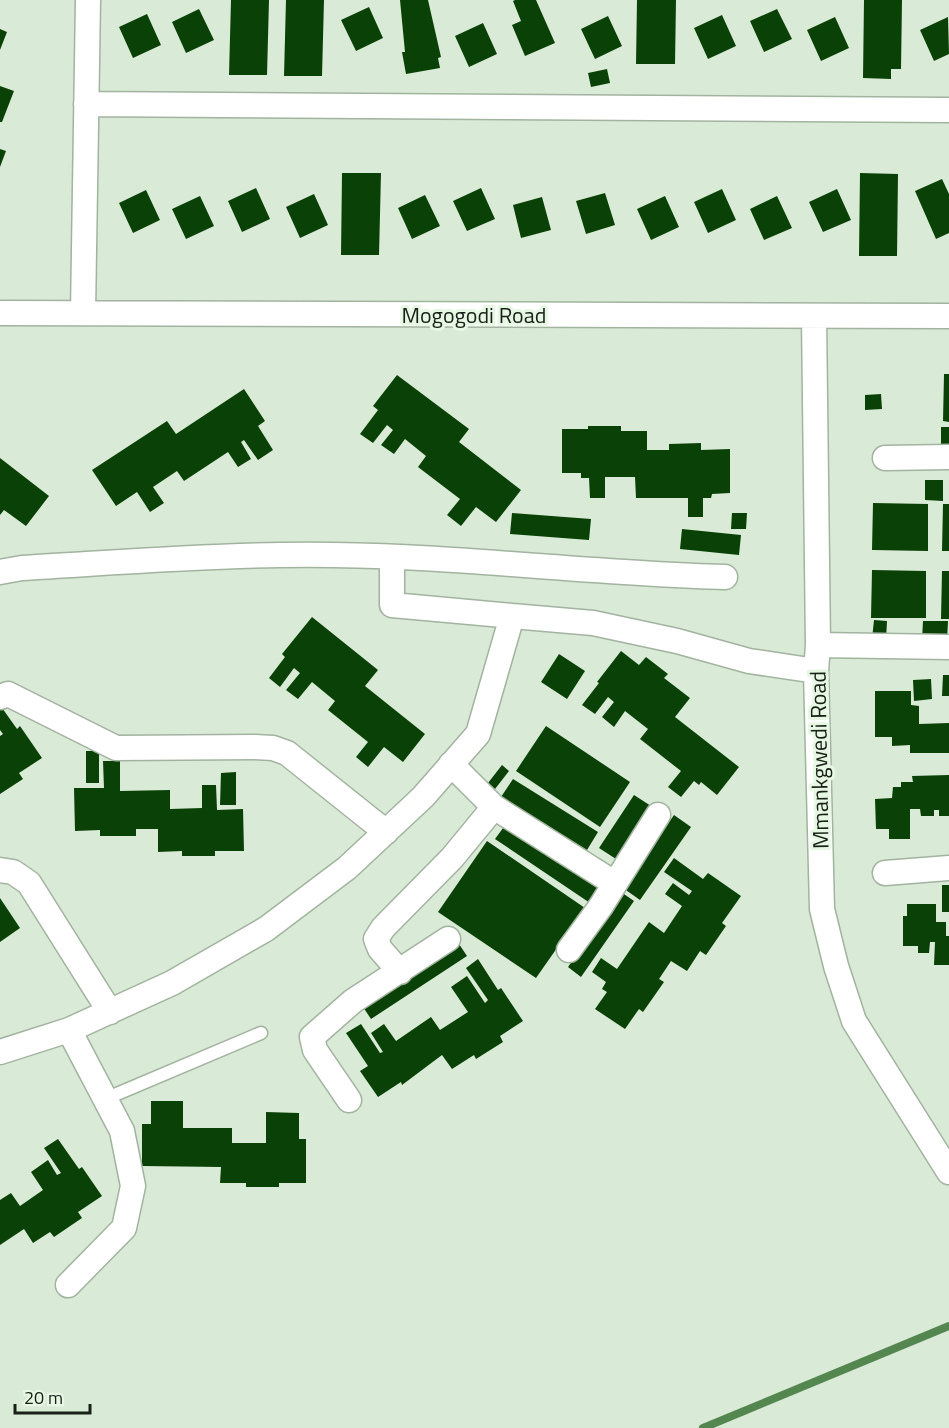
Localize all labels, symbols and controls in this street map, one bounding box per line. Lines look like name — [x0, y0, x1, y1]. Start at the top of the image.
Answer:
street label: Mogogodi Road — [402, 298, 546, 332]
street label: Mmankgwedi Road — [800, 671, 838, 849]
scale bar — [15, 1377, 90, 1415]
text: 20 m — [24, 1384, 63, 1411]

